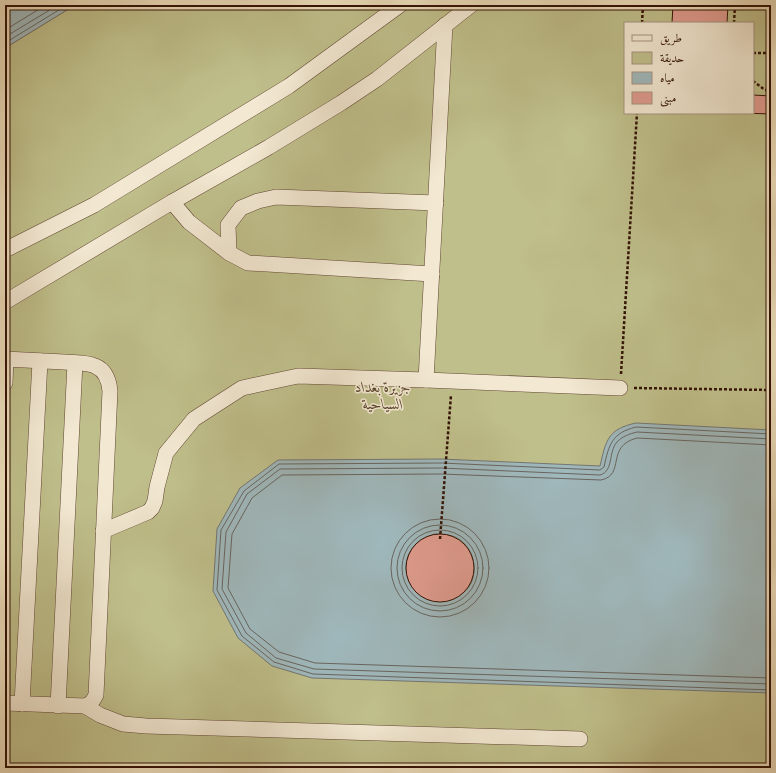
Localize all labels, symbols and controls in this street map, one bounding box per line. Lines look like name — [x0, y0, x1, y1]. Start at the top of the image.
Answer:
legend — [624, 22, 754, 114]
text: طريق — [660, 31, 682, 46]
text: حديقة — [660, 51, 684, 66]
text: مياه — [660, 71, 675, 86]
text: مبنى — [660, 91, 676, 107]
park label: جزيرة بغداد السياحية — [355, 378, 411, 414]

